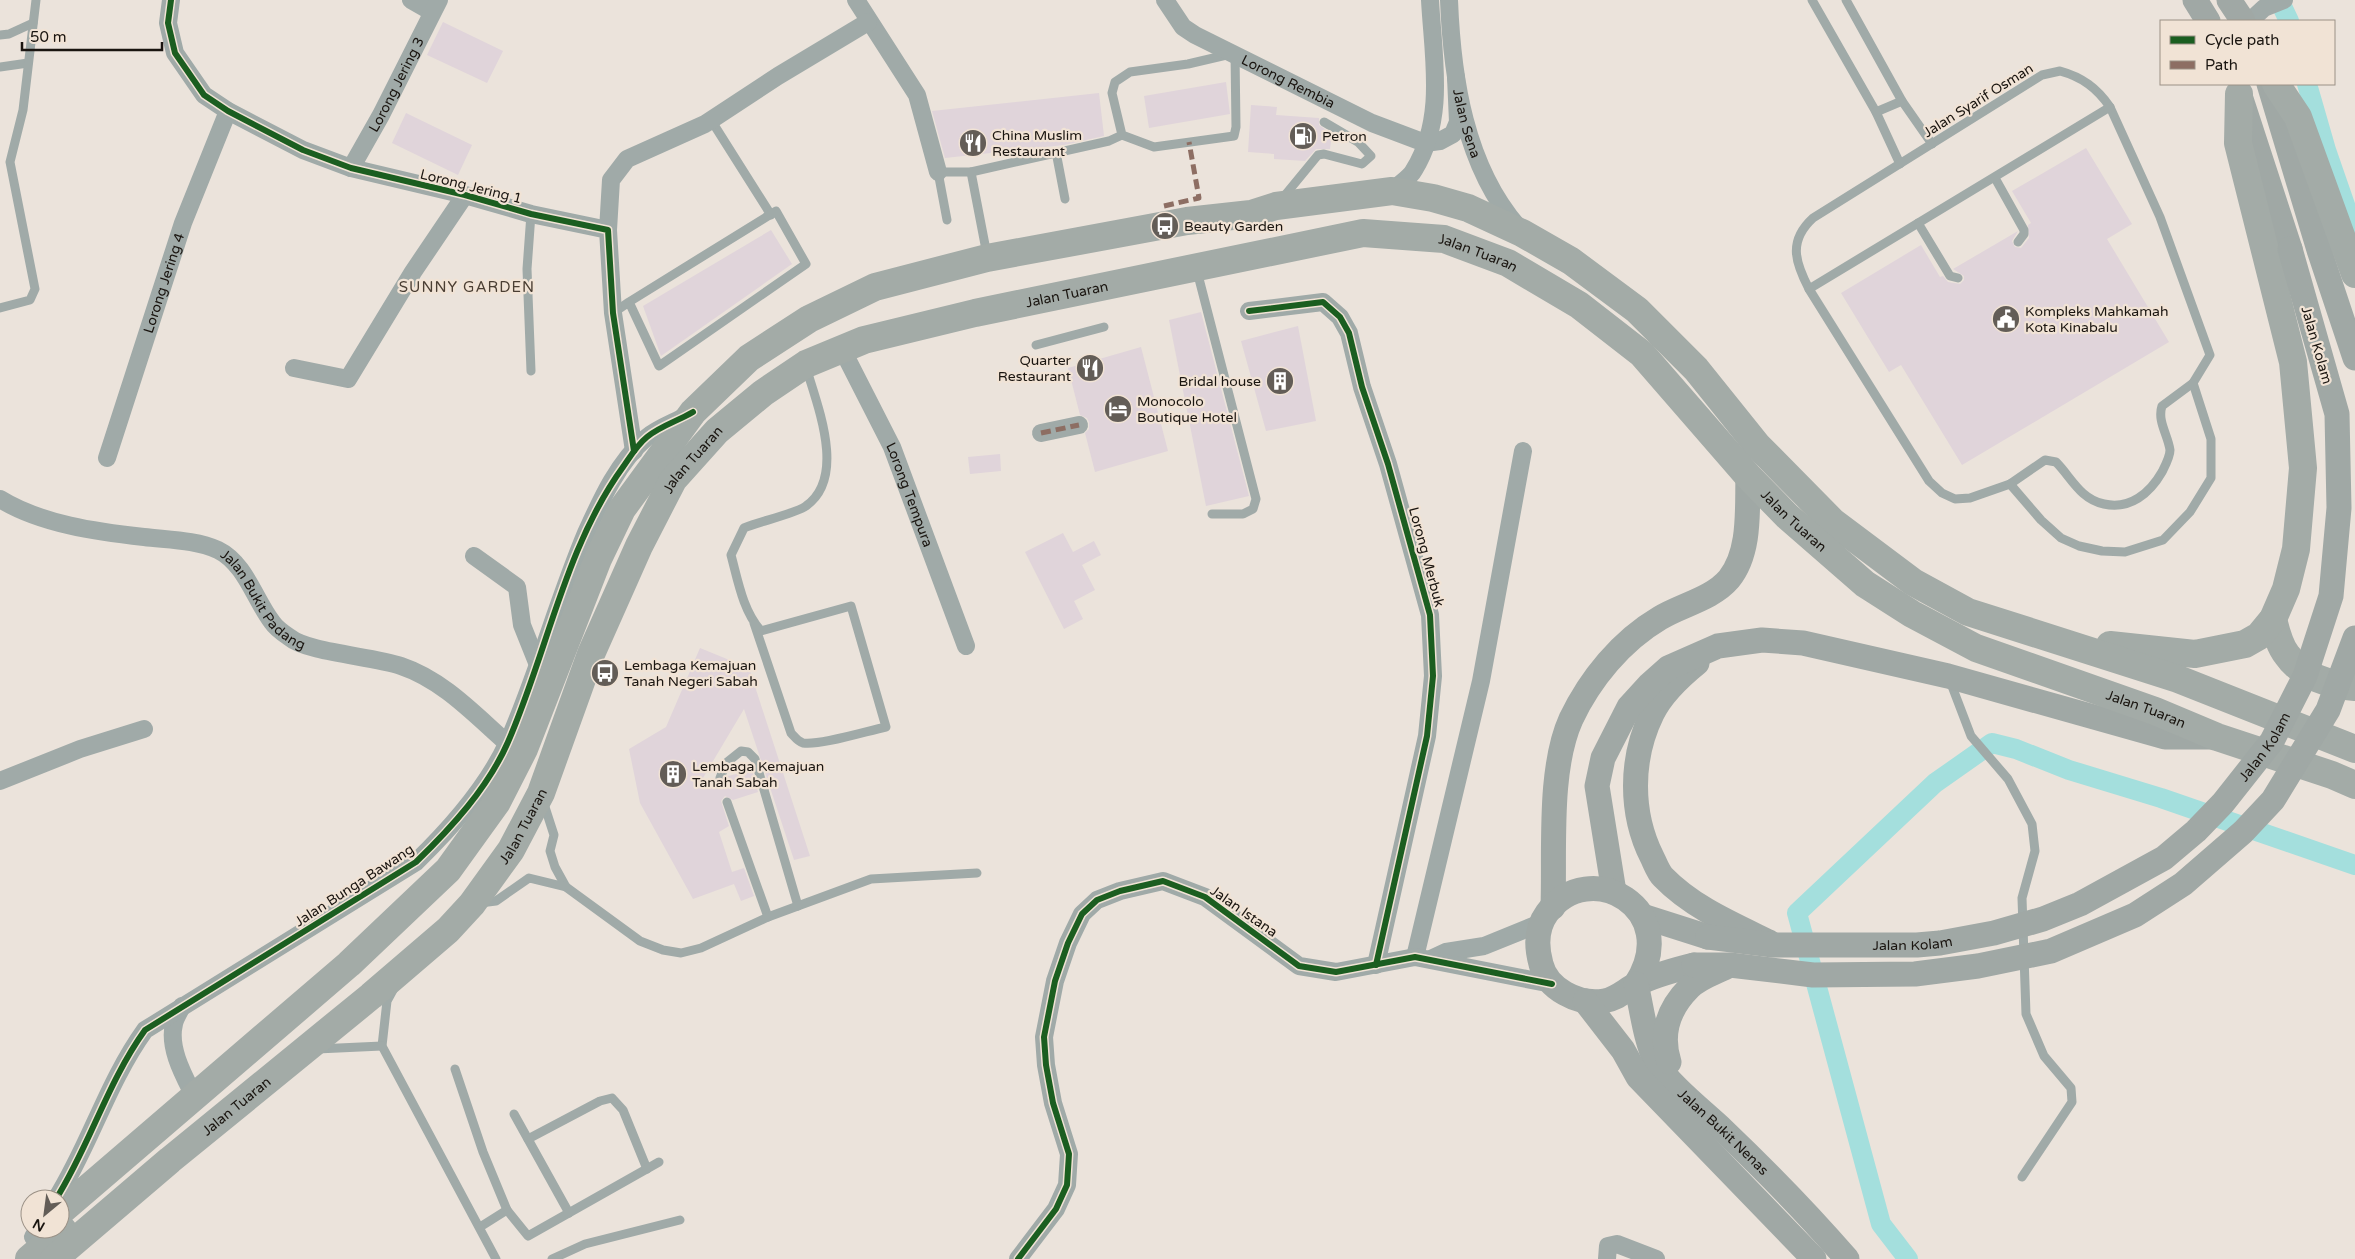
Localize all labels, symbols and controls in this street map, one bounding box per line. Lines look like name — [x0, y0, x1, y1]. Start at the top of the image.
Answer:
scale bar — [22, 20, 162, 52]
legend — [2160, 20, 2335, 85]
text: 50 m — [30, 28, 67, 46]
text: Cycle path — [2205, 31, 2279, 49]
street label: Lorong Jering 3 — [365, 34, 428, 135]
street label: Lorong Rembia — [1238, 51, 1338, 112]
text: Path — [2205, 56, 2238, 74]
street label: Jalan Syarif Osman — [1920, 60, 2036, 141]
street label: Jalan Sena — [1449, 88, 1484, 161]
fuel station icon: Petron — [1288, 121, 1318, 151]
place label: China Muslim Restaurant — [992, 127, 1082, 160]
restaurant icon: China Muslim Restaurant — [958, 128, 988, 158]
place label: Petron — [1322, 128, 1367, 145]
street label: Lorong Jering 1 — [418, 166, 524, 207]
bus stop icon: Beauty Garden — [1150, 211, 1180, 241]
place label: Beauty Garden — [1184, 218, 1283, 235]
street label: Lorong Jering 4 — [140, 231, 188, 335]
street label: Jalan Tuaran — [1438, 231, 1521, 276]
district label: SUNNY GARDEN — [399, 278, 535, 296]
street label: Jalan Tuaran — [1024, 278, 1110, 311]
place label: Kompleks Mahkamah Kota Kinabalu — [2025, 303, 2168, 336]
public building icon: Kompleks Mahkamah Kota Kinabalu — [1991, 304, 2021, 334]
street label: Jalan Kolam — [2297, 304, 2336, 386]
place label: Quarter Restaurant — [998, 352, 1072, 385]
restaurant icon: Quarter Restaurant — [1075, 353, 1105, 383]
building icon: Bridal house — [1265, 366, 1295, 396]
place label: Bridal house — [1179, 373, 1261, 390]
place label: Monocolo Boutique Hotel — [1137, 393, 1237, 426]
hotel icon: Monocolo Boutique Hotel — [1103, 394, 1133, 424]
street label: Jalan Tuaran — [660, 423, 726, 496]
street label: Lorong Tempura — [882, 440, 936, 550]
street label: Jalan Tuaran — [1757, 486, 1830, 556]
street label: Lorong Merbuk — [1405, 505, 1448, 609]
street label: Jalan Bukit Padang — [217, 546, 308, 654]
place label: Lembaga Kemajuan Tanah Negeri Sabah — [624, 657, 758, 690]
bus stop icon: Lembaga Kemajuan Tanah Negeri Sabah — [590, 658, 620, 688]
street label: Jalan Tuaran — [2104, 686, 2188, 732]
street label: Jalan Kolam — [2235, 710, 2294, 785]
place label: Lembaga Kemajuan Tanah Sabah — [692, 758, 824, 791]
building icon: Lembaga Kemajuan Tanah Sabah — [658, 759, 688, 789]
street label: Jalan Tuaran — [496, 786, 551, 868]
street label: Jalan Bunga Bawang — [292, 841, 417, 930]
street label: Jalan Istana — [1207, 882, 1281, 941]
street label: Jalan Kolam — [1872, 933, 1954, 954]
street label: Jalan Tuaran — [199, 1073, 274, 1139]
street label: Jalan Bukit Nenas — [1674, 1085, 1772, 1179]
north arrow — [20, 1189, 70, 1239]
text: N — [30, 1215, 48, 1235]

